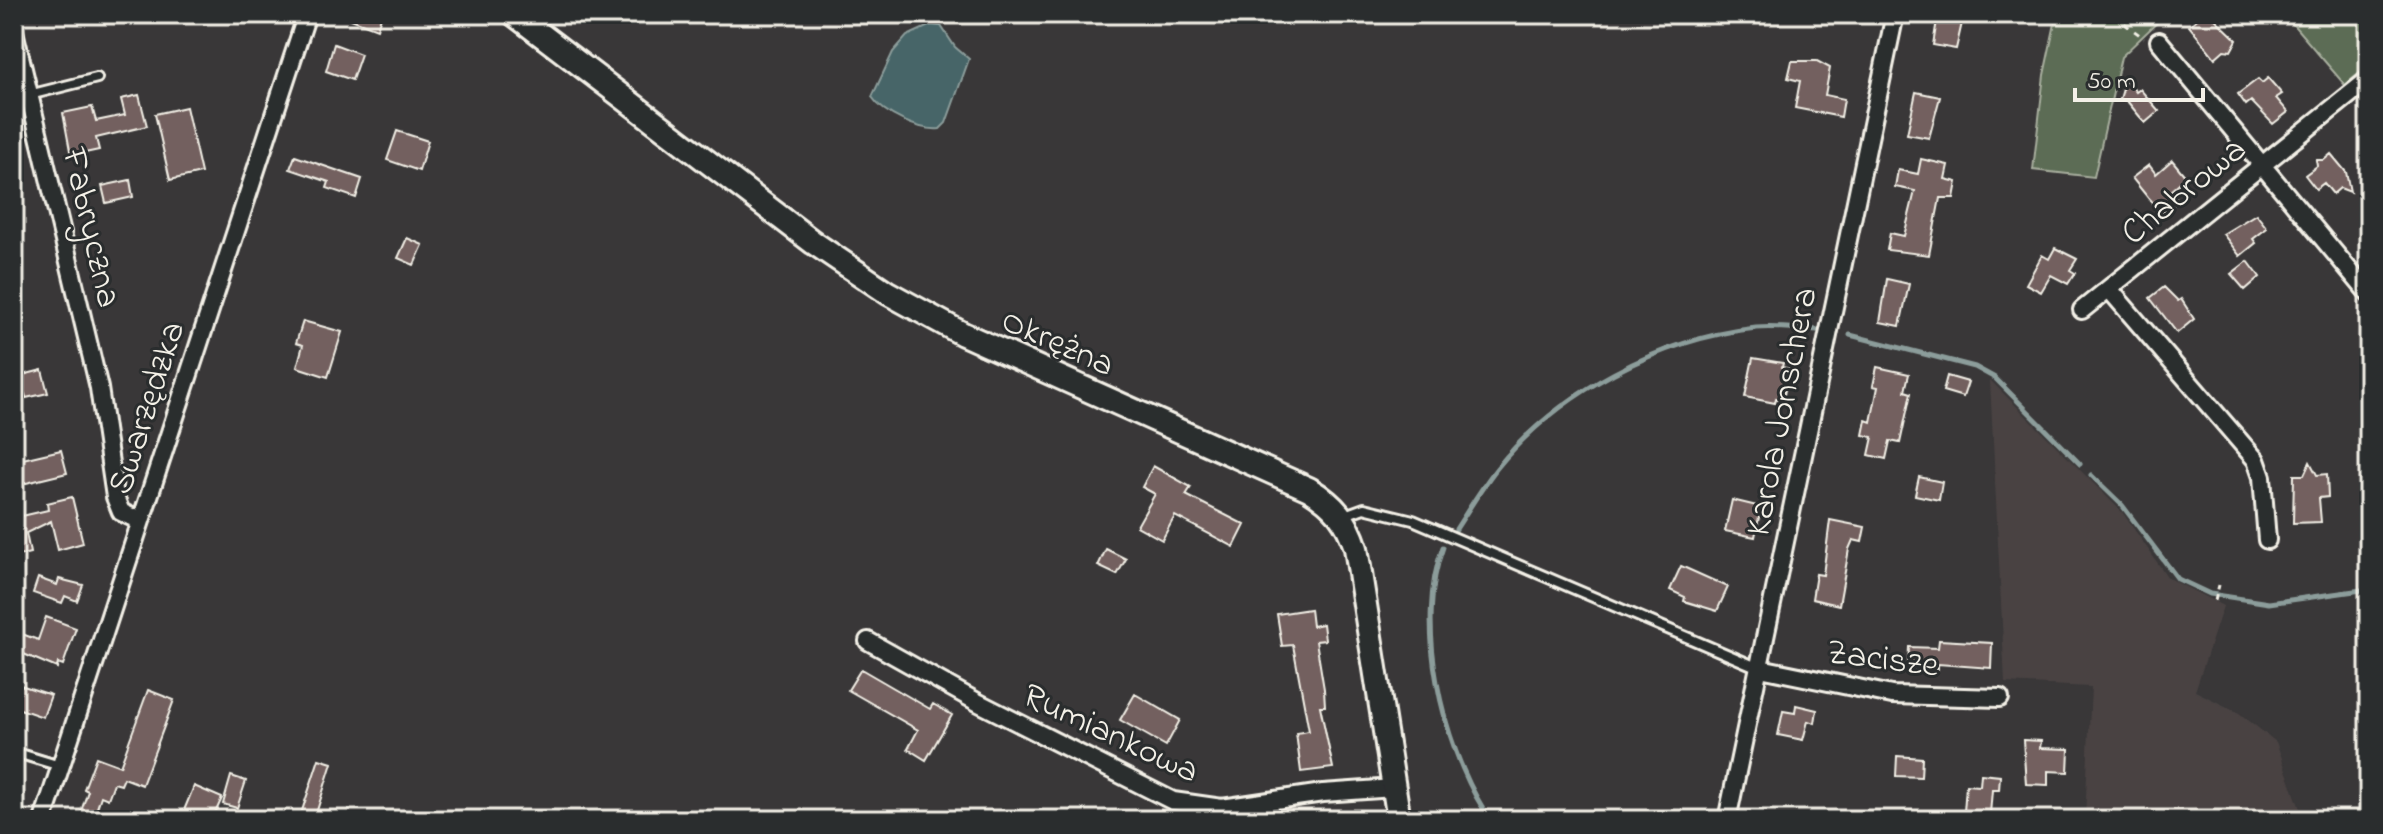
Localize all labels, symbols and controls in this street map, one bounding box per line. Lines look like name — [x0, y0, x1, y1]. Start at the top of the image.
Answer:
scale bar — [2075, 52, 2203, 102]
text: 50 m — [2087, 65, 2136, 100]
street label: Chabrowa — [2111, 125, 2259, 260]
street label: Fabryczna — [45, 142, 134, 313]
street label: Karola Jonschera — [1733, 283, 1834, 541]
street label: Okrężna — [992, 296, 1122, 393]
street label: Swarzędzka — [95, 315, 201, 502]
street label: Zacisze — [1824, 627, 1942, 694]
street label: Rumiankowa — [1013, 671, 1207, 799]

